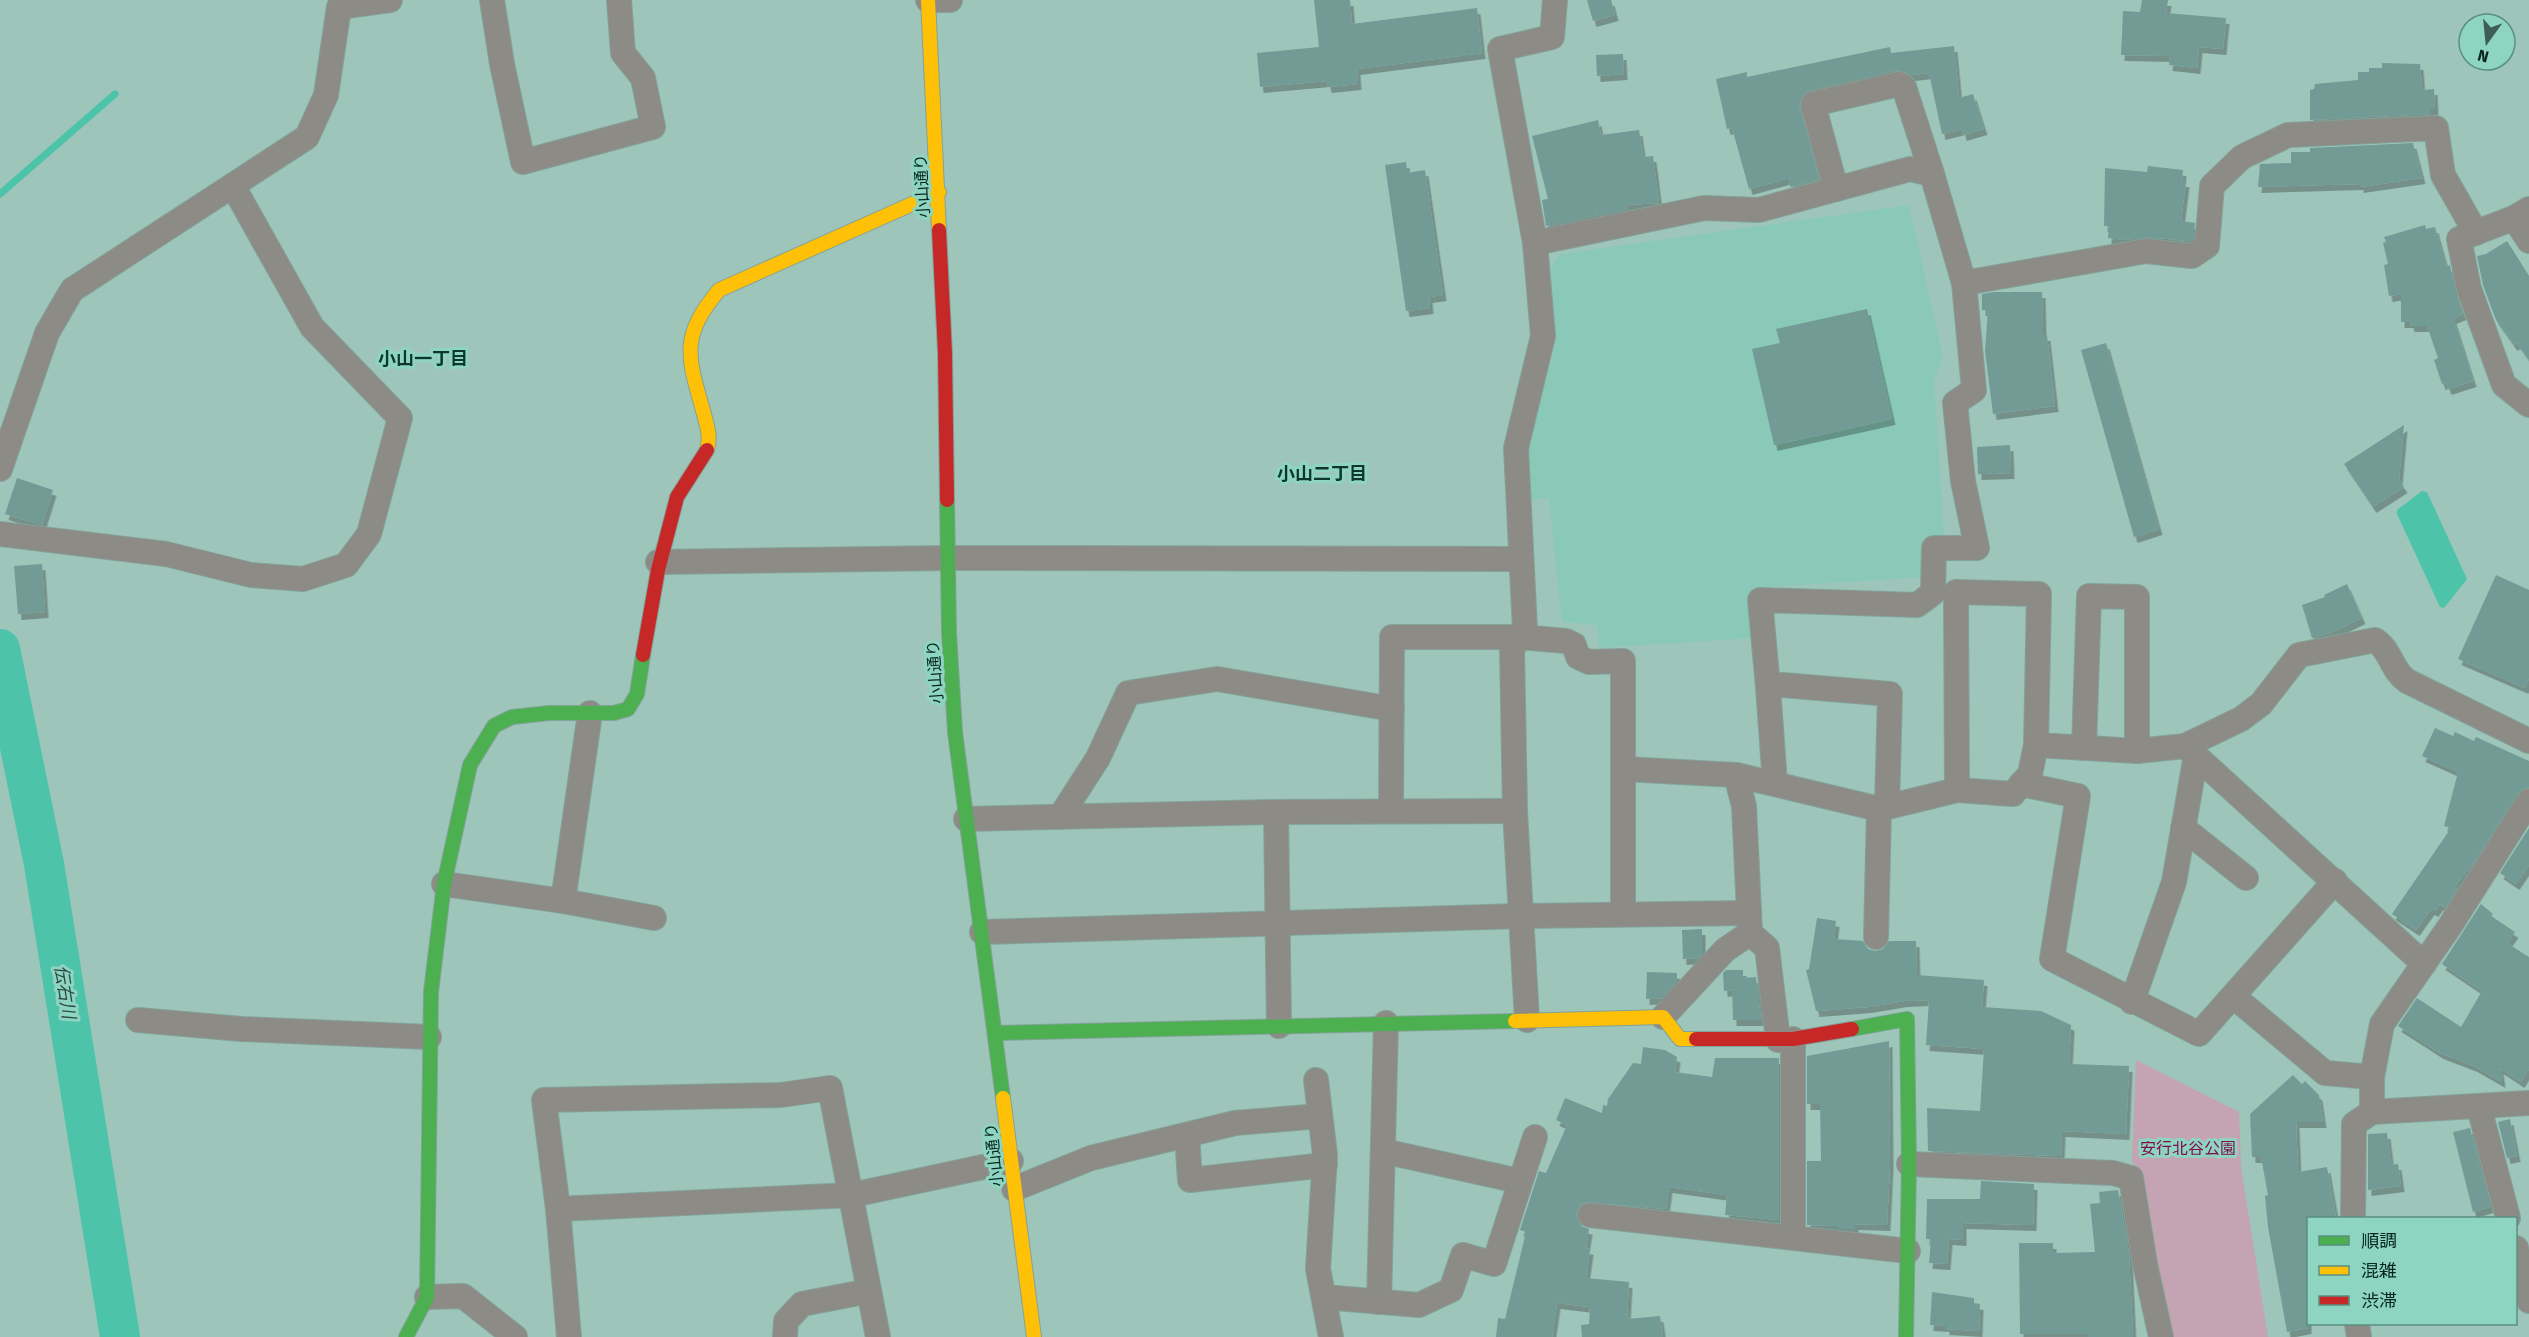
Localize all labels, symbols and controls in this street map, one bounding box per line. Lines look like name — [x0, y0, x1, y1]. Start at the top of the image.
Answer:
north arrow — [2457, 12, 2517, 72]
text: N — [2476, 45, 2491, 67]
street label: 小山通り — [911, 154, 933, 218]
district label: 小山一丁目 — [378, 348, 468, 370]
district label: 小山二丁目 — [1277, 463, 1367, 485]
street label: 小山通り — [923, 639, 947, 705]
water label: 伝右川 — [50, 964, 80, 1022]
street label: 小山通り — [981, 1122, 1007, 1188]
park label: 安行北谷公園 — [2140, 1139, 2236, 1158]
legend — [2307, 1217, 2517, 1325]
text: 順調 — [2361, 1230, 2397, 1252]
text: 混雑 — [2361, 1260, 2397, 1282]
text: 渋滞 — [2361, 1290, 2397, 1312]

